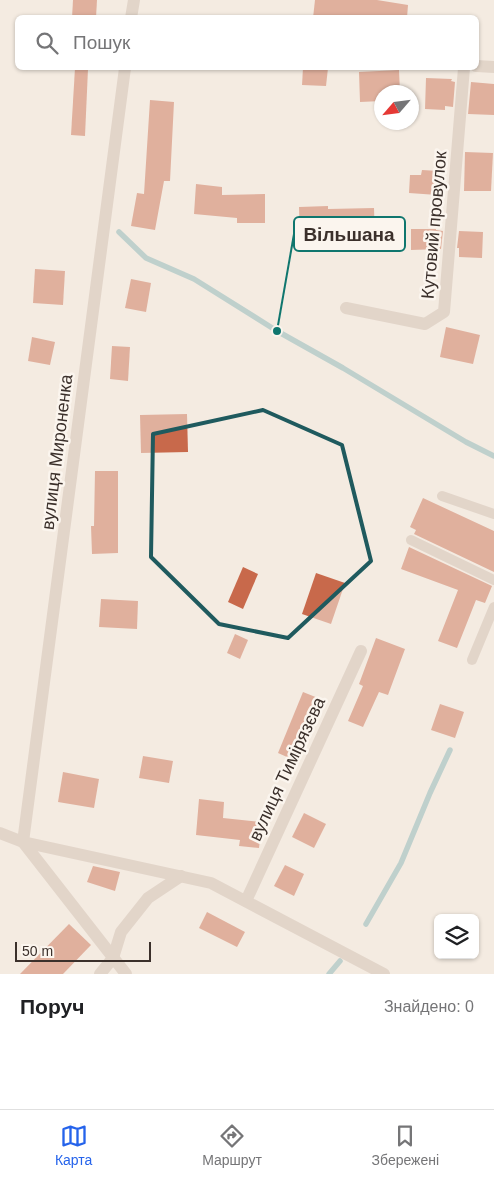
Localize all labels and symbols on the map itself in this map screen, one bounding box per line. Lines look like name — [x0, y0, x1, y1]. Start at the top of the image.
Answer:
north arrow — [374, 85, 419, 130]
street label: Кутовий провулок — [418, 150, 450, 300]
callout: Вільшана — [294, 217, 405, 251]
text: Вільшана — [303, 224, 395, 245]
street label: вулиця Мироненка — [38, 372, 77, 531]
street label: вулиця Тимірязєва — [245, 693, 330, 844]
scale bar — [15, 939, 151, 962]

